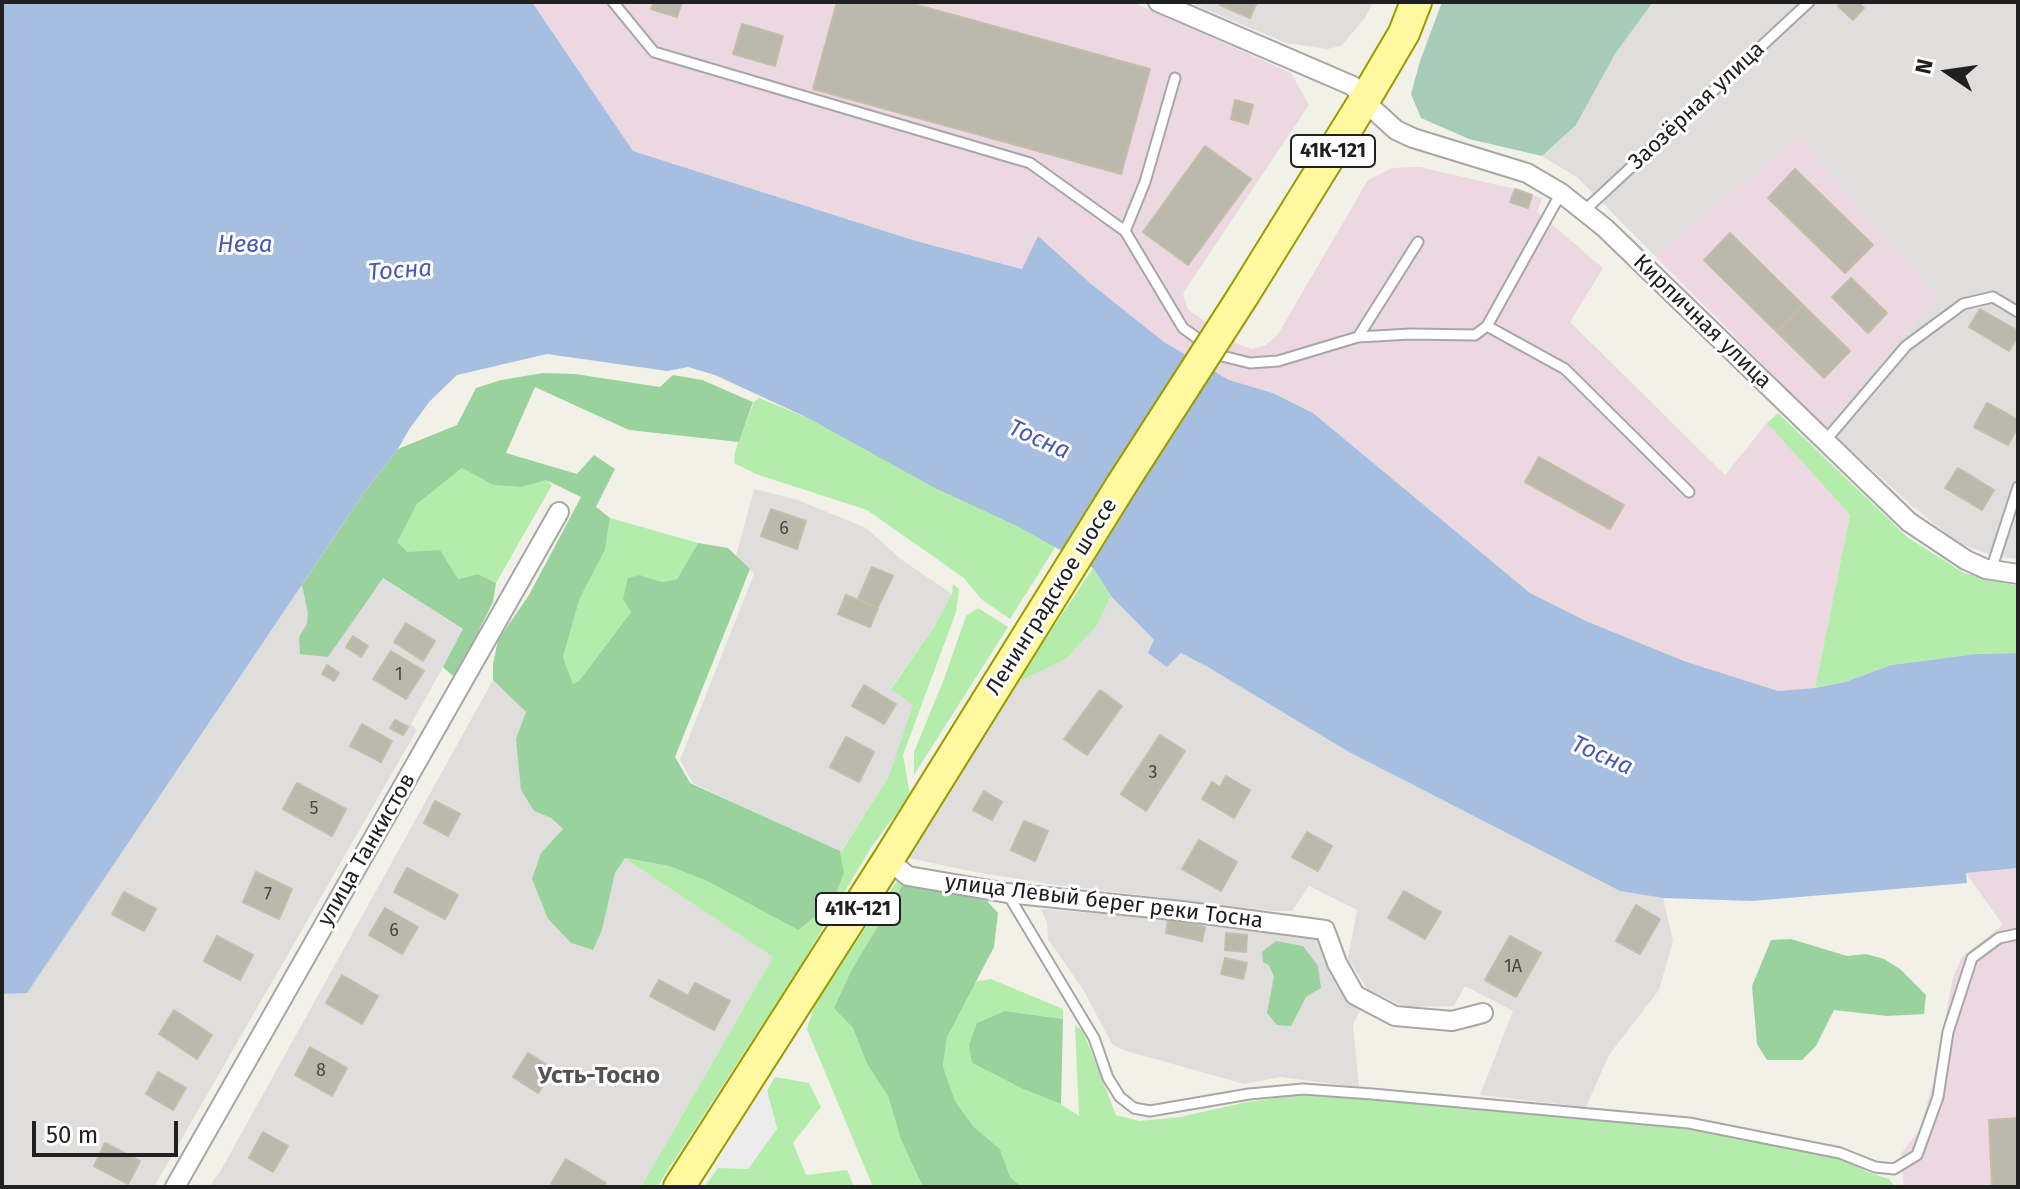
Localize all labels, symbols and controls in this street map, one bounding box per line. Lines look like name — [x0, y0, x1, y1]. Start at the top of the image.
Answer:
north arrow — [1908, 32, 1988, 112]
street label: Заозёрная улица — [1624, 36, 1770, 176]
text: N — [1909, 56, 1939, 77]
road number: 41К-121 — [1291, 135, 1375, 167]
water label: Нева — [218, 231, 272, 259]
street label: Кирпичная улица — [1627, 249, 1777, 395]
water label: Тосна — [367, 254, 433, 288]
water label: Тосна — [1004, 414, 1074, 466]
street label: Ленинградское шоссе — [981, 494, 1123, 700]
house number: 6 — [779, 518, 789, 540]
house number: 1 — [395, 664, 403, 686]
water label: Тосна — [1567, 730, 1637, 782]
house number: 3 — [1149, 762, 1157, 784]
street label: улица Танкистов — [313, 769, 421, 931]
house number: 5 — [309, 798, 319, 820]
street label: улица Левый берег реки Тосна — [943, 869, 1265, 935]
house number: 7 — [264, 884, 272, 906]
road number: 41К-121 — [816, 893, 900, 925]
house number: 6 — [389, 920, 399, 942]
house number: 1А — [1504, 956, 1522, 978]
house number: 8 — [316, 1060, 326, 1082]
district label: Усть-Тосно — [538, 1062, 660, 1090]
scale bar — [36, 1105, 182, 1155]
text: 50 m — [46, 1121, 98, 1149]

